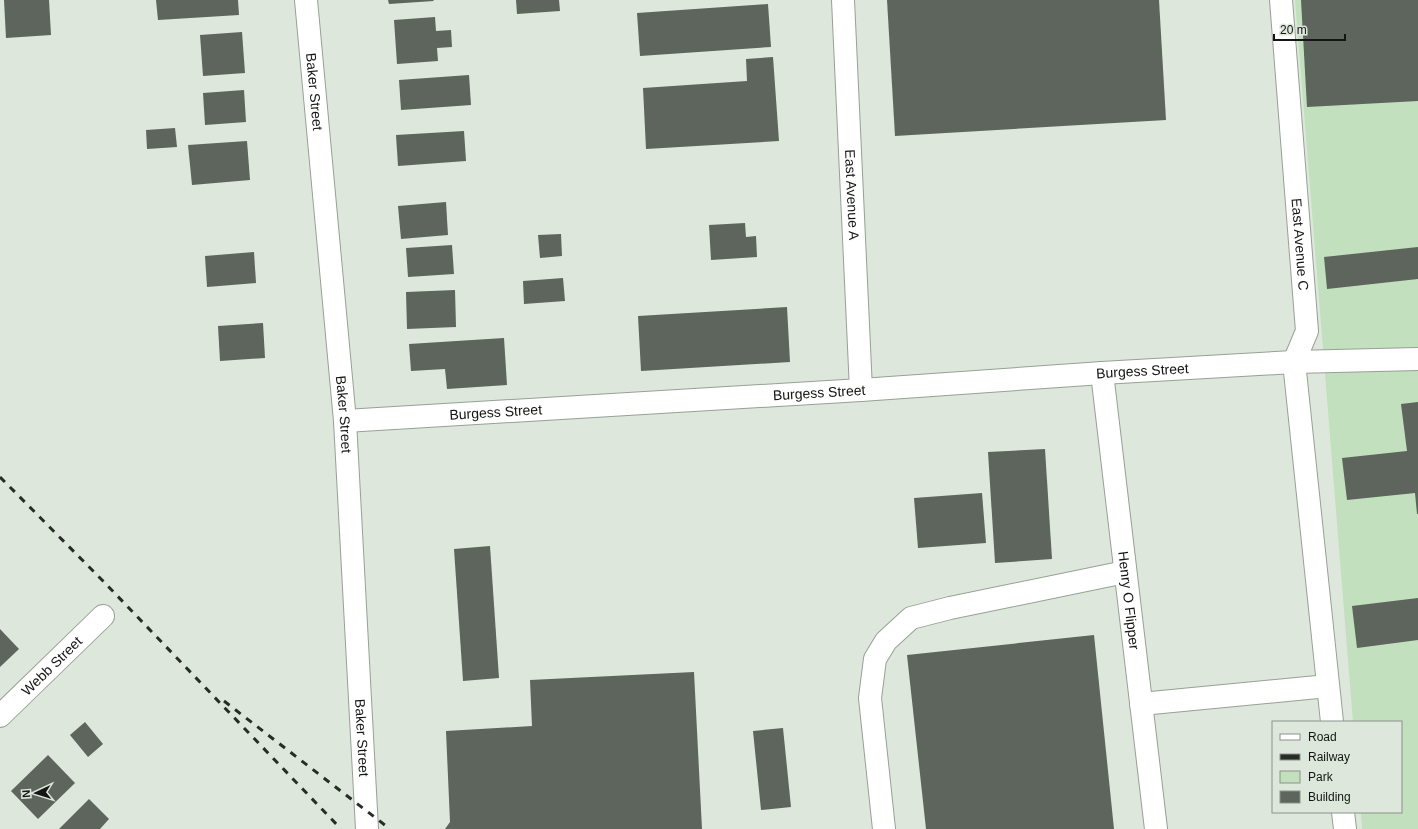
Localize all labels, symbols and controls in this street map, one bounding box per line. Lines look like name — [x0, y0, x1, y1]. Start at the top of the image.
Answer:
scale bar — [1274, 16, 1345, 42]
text: 20 m — [1280, 23, 1307, 37]
street label: Baker Street — [303, 52, 326, 131]
street label: East Avenue A — [842, 149, 862, 241]
street label: East Avenue C — [1289, 198, 1312, 291]
street label: Burgess Street — [1096, 360, 1189, 381]
street label: Baker Street — [333, 375, 355, 454]
street label: Burgess Street — [772, 382, 866, 403]
street label: Burgess Street — [449, 401, 543, 423]
street label: Henry O Flipper — [1115, 550, 1143, 651]
street label: Webb Street — [18, 633, 85, 699]
street label: Baker Street — [352, 698, 372, 777]
legend — [1272, 721, 1402, 813]
text: Road — [1308, 730, 1337, 744]
text: Railway — [1308, 750, 1350, 764]
text: Park — [1308, 770, 1334, 784]
north arrow — [16, 773, 56, 813]
text: N — [20, 789, 32, 798]
text: Building — [1308, 790, 1351, 804]

